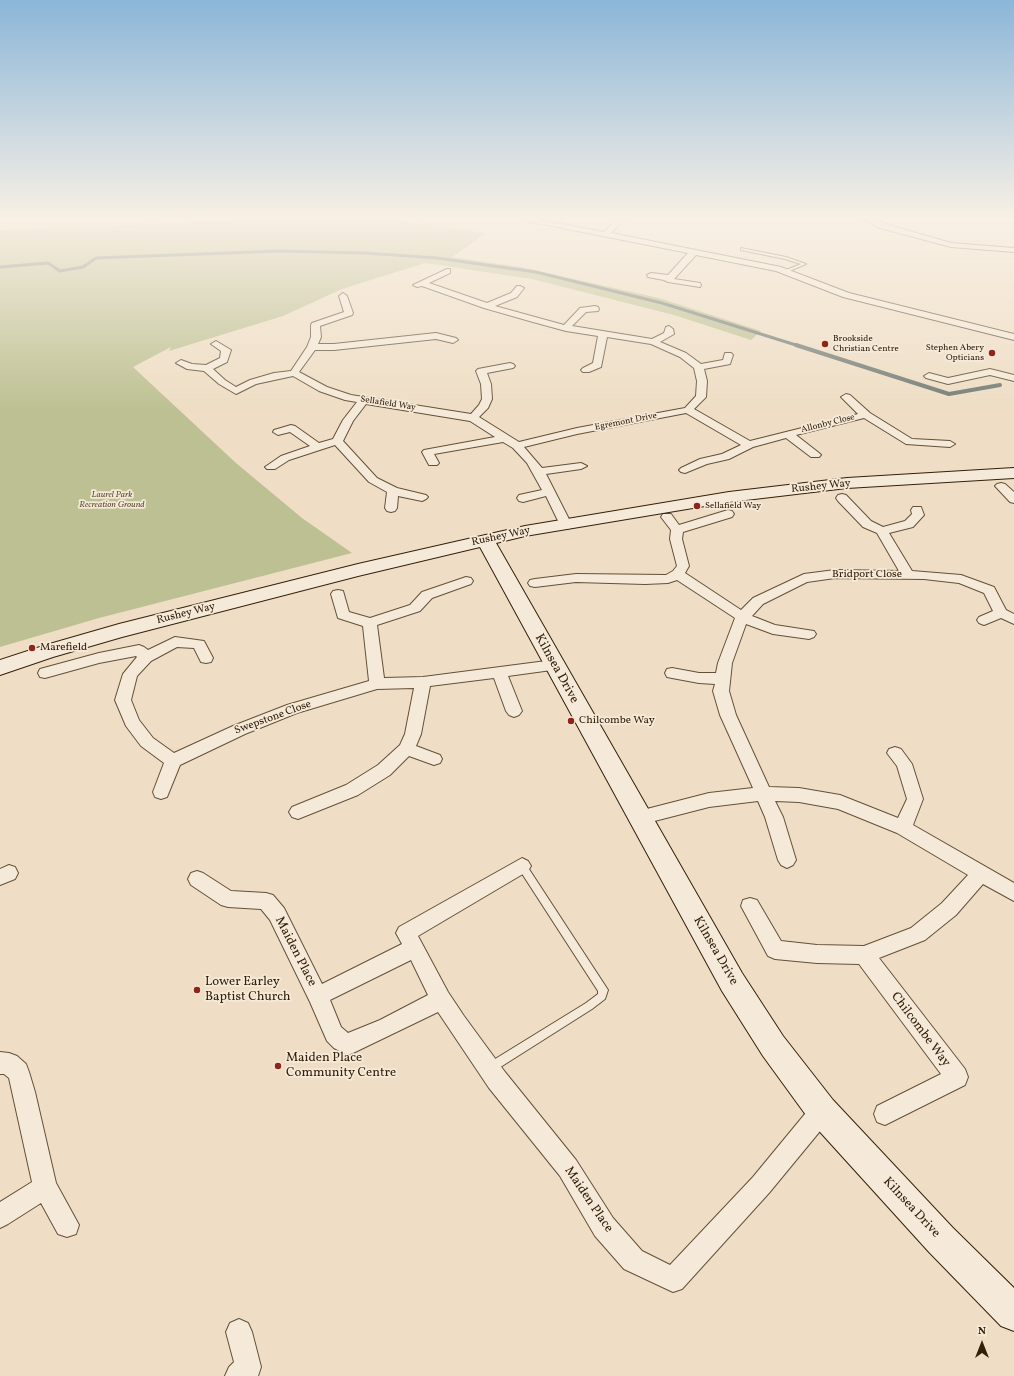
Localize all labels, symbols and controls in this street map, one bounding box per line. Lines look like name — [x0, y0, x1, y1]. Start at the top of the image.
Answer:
place label: Brookside Christian Centre — [833, 334, 899, 355]
marker: Brookside Christian Centre — [820, 339, 830, 349]
place label: Stephen Abery Opticians — [926, 343, 984, 364]
marker: Stephen Abery Opticians — [987, 348, 997, 358]
street label: Sellafield Way — [359, 394, 417, 414]
street label: Egremont Drive — [594, 411, 658, 433]
street label: Allonby Close — [800, 412, 856, 436]
street label: Rushey Way — [791, 477, 851, 497]
park label: Laurel Park Recreation Ground — [79, 490, 145, 511]
marker: Sellafield Way — [692, 501, 702, 511]
place label: Sellafield Way — [705, 501, 761, 511]
street label: Rushey Way — [470, 524, 532, 550]
street label: Bridport Close — [832, 568, 902, 582]
street label: Rushey Way — [155, 600, 217, 628]
street label: Kilnsea Drive — [531, 632, 581, 706]
place label: Marefield — [40, 641, 87, 655]
marker: Marefield — [27, 643, 37, 653]
street label: Swepstone Close — [233, 698, 313, 738]
place label: Chilcombe Way — [579, 714, 655, 728]
marker: Chilcombe Way — [566, 716, 576, 726]
street label: Maiden Place — [271, 914, 319, 990]
street label: Kilnsea Drive — [689, 914, 741, 988]
place label: Lower Earley Baptist Church — [205, 975, 290, 1006]
marker: Lower Earley Baptist Church — [192, 985, 202, 995]
street label: Chilcombe Way — [887, 990, 953, 1070]
place label: Maiden Place Community Centre — [286, 1051, 396, 1082]
marker: Maiden Place Community Centre — [273, 1061, 283, 1071]
street label: Maiden Place — [560, 1164, 616, 1236]
street label: Kilnsea Drive — [879, 1175, 943, 1241]
north arrow — [962, 1324, 1002, 1364]
text: N — [978, 1324, 986, 1339]

